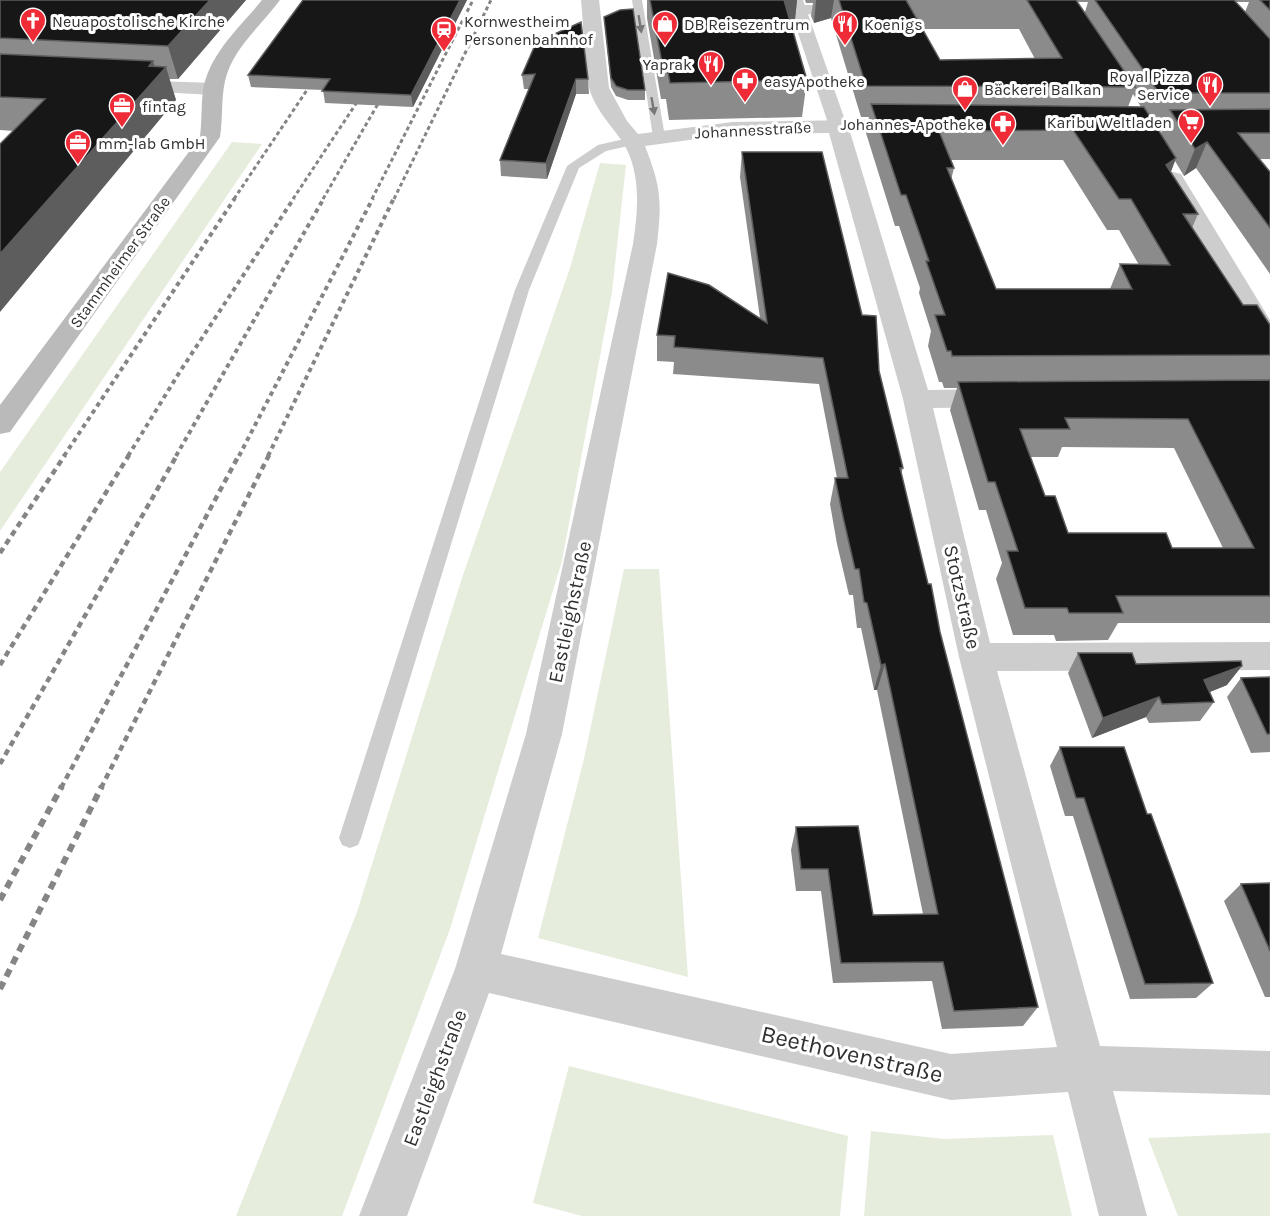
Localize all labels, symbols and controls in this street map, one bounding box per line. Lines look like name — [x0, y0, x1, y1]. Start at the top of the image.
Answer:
church icon: Neuapostolische Kirche — [18, 6, 48, 44]
shop icon: DB Reisezentrum — [650, 9, 680, 47]
restaurant icon: Koenigs — [830, 9, 860, 47]
place label: Neuapostolische Kirche — [52, 12, 225, 31]
place label: Kornwestheim Personenbahnhof — [464, 12, 594, 49]
one-way arrow — [636, 14, 645, 33]
station icon: Kornwestheim Personenbahnhof — [429, 15, 459, 53]
place label: DB Reisezentrum — [684, 15, 810, 34]
place label: Koenigs — [864, 15, 923, 34]
restaurant icon: Yaprak — [696, 49, 726, 87]
place label: Yaprak — [642, 55, 692, 74]
pharmacy icon: easyApotheke — [730, 66, 760, 104]
place label: Royal Pizza Service — [1109, 67, 1190, 104]
restaurant icon: Royal Pizza Service — [1195, 70, 1225, 108]
place label: easyApotheke — [764, 72, 865, 91]
shop icon: Bäckerei Balkan — [950, 74, 980, 112]
place label: Bäckerei Balkan — [984, 80, 1102, 99]
office icon: fintag — [107, 91, 137, 129]
one-way arrow — [649, 96, 658, 115]
place label: fintag — [142, 97, 186, 116]
supermarket icon: Karibu Weltladen — [1176, 107, 1206, 145]
pharmacy icon: Johannes-Apotheke — [988, 109, 1018, 147]
place label: Karibu Weltladen — [1047, 113, 1172, 132]
place label: Johannes-Apotheke — [840, 115, 984, 134]
street label: Johannesstraße — [694, 117, 812, 143]
office icon: mm-lab GmbH — [63, 128, 93, 166]
place label: mm-lab GmbH — [98, 134, 206, 153]
street label: Stammheimer Straße — [66, 192, 174, 332]
street label: Eastleighstraße — [544, 539, 596, 685]
street label: Stotzstraße — [939, 543, 985, 651]
street label: Eastleighstraße — [398, 1007, 472, 1149]
street label: Beethovenstraße — [758, 1019, 946, 1089]

